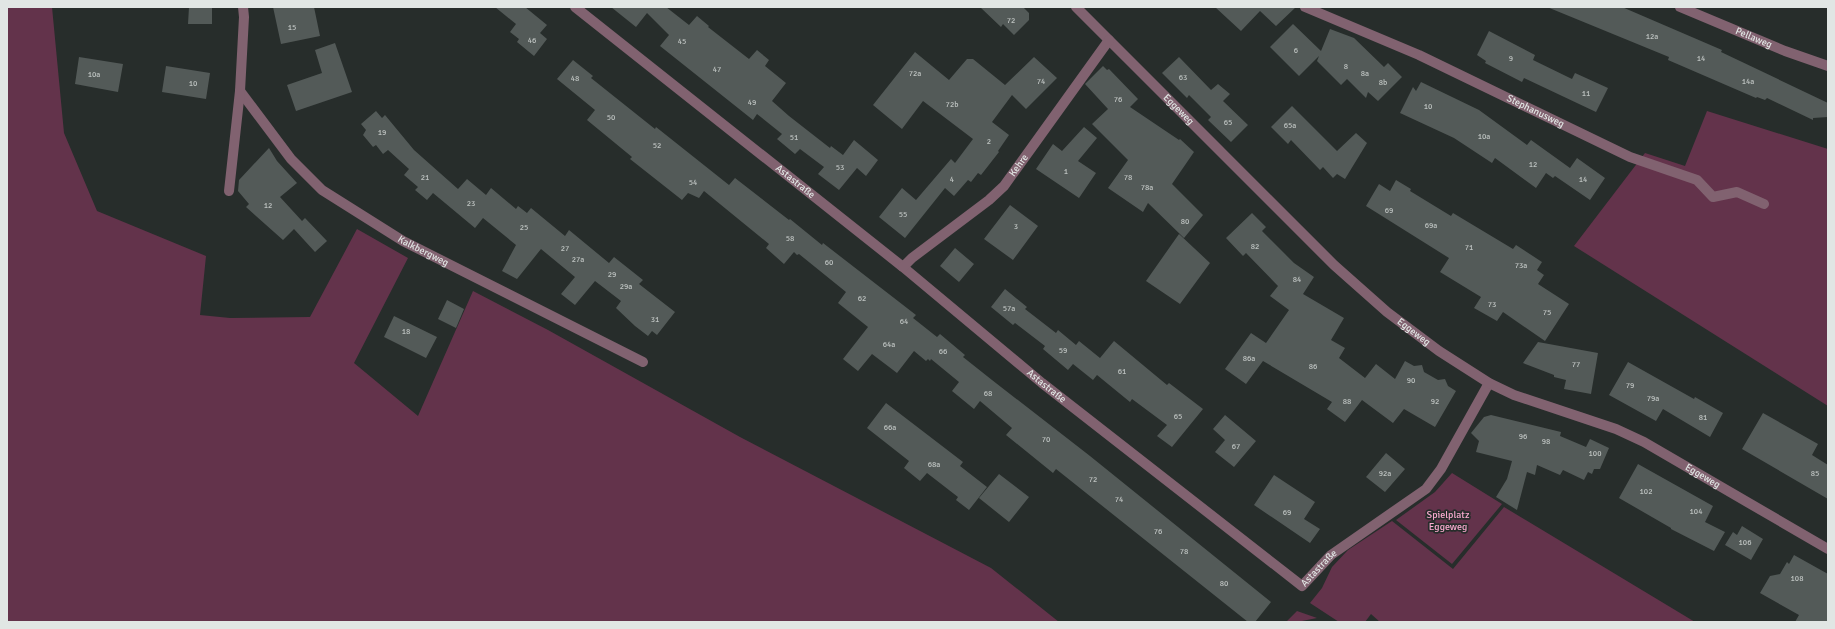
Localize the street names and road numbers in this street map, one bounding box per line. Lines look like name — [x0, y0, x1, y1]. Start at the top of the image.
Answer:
street label: Pellaweg — [1734, 25, 1774, 51]
street label: Eggeweg — [1161, 92, 1196, 127]
street label: Stephanusweg — [1505, 92, 1566, 130]
street label: Kehre — [1007, 152, 1031, 179]
street label: Astastraße — [773, 162, 817, 201]
street label: Kalkbergweg — [395, 233, 451, 269]
street label: Eggeweg — [1395, 316, 1433, 348]
street label: Astastraße — [1024, 367, 1068, 406]
street label: Eggeweg — [1683, 461, 1722, 491]
street label: Astastraße — [1298, 547, 1339, 589]

